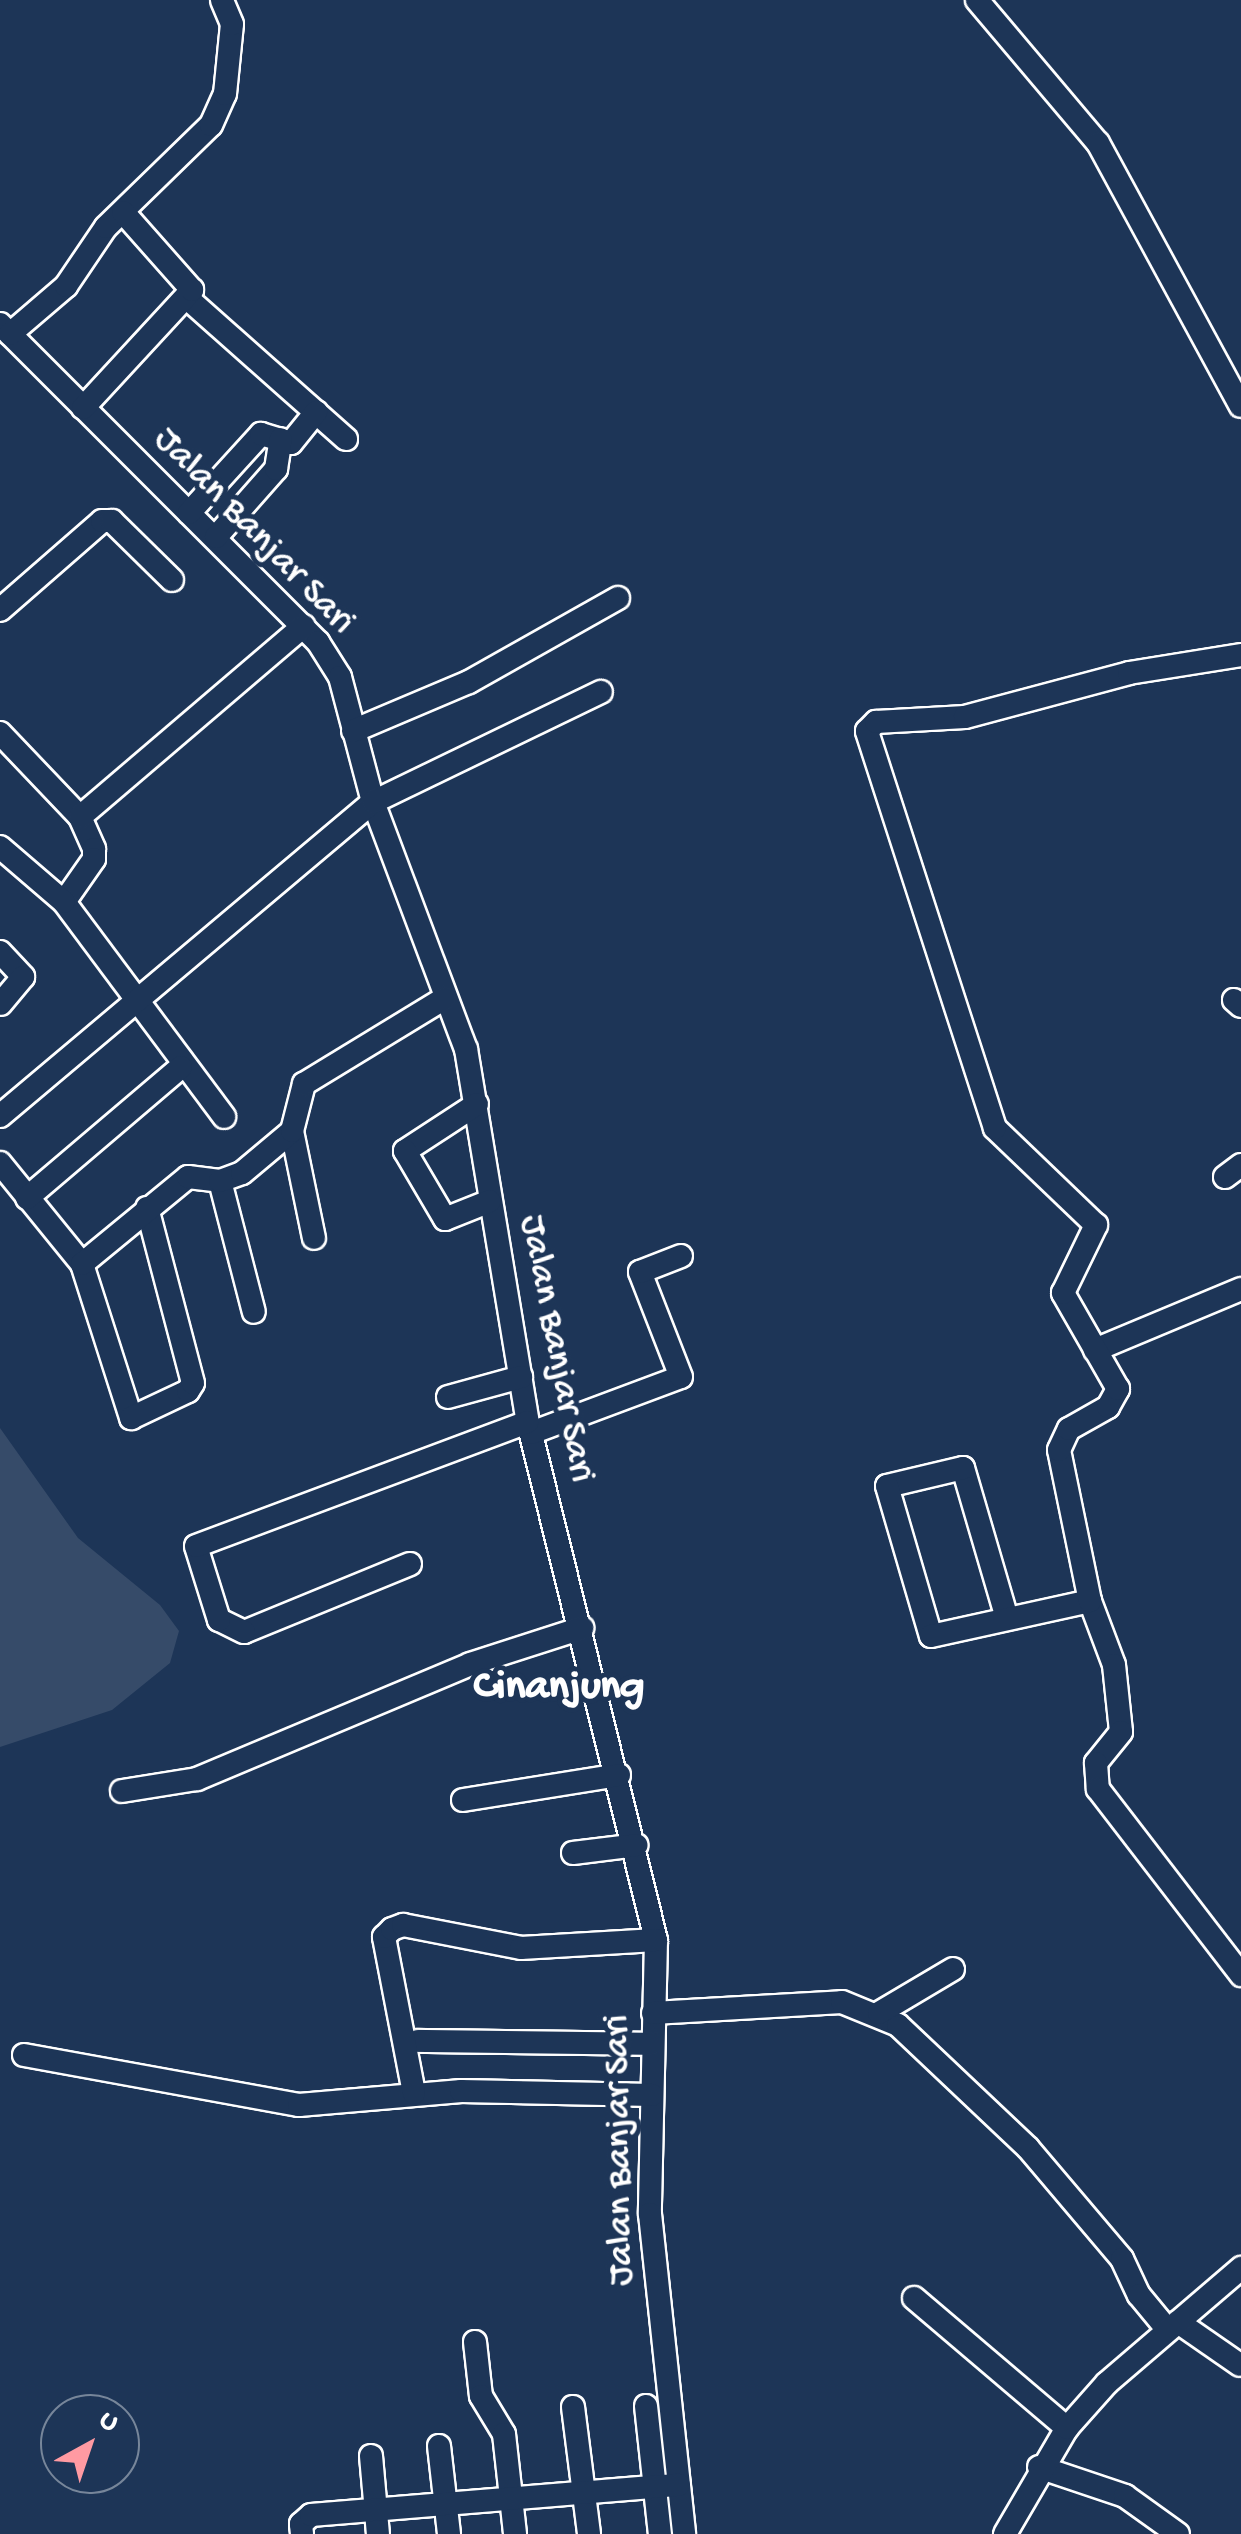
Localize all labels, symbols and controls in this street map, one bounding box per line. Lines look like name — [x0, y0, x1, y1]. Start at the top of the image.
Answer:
street label: Jalan Banjar Sari — [142, 419, 364, 645]
street label: Jalan Banjar Sari — [507, 1211, 603, 1487]
district label: Cinanjung — [474, 1664, 644, 1714]
street label: Jalan Banjar Sari — [596, 2014, 646, 2286]
north arrow — [40, 2394, 140, 2494]
text: U — [92, 2404, 125, 2440]

